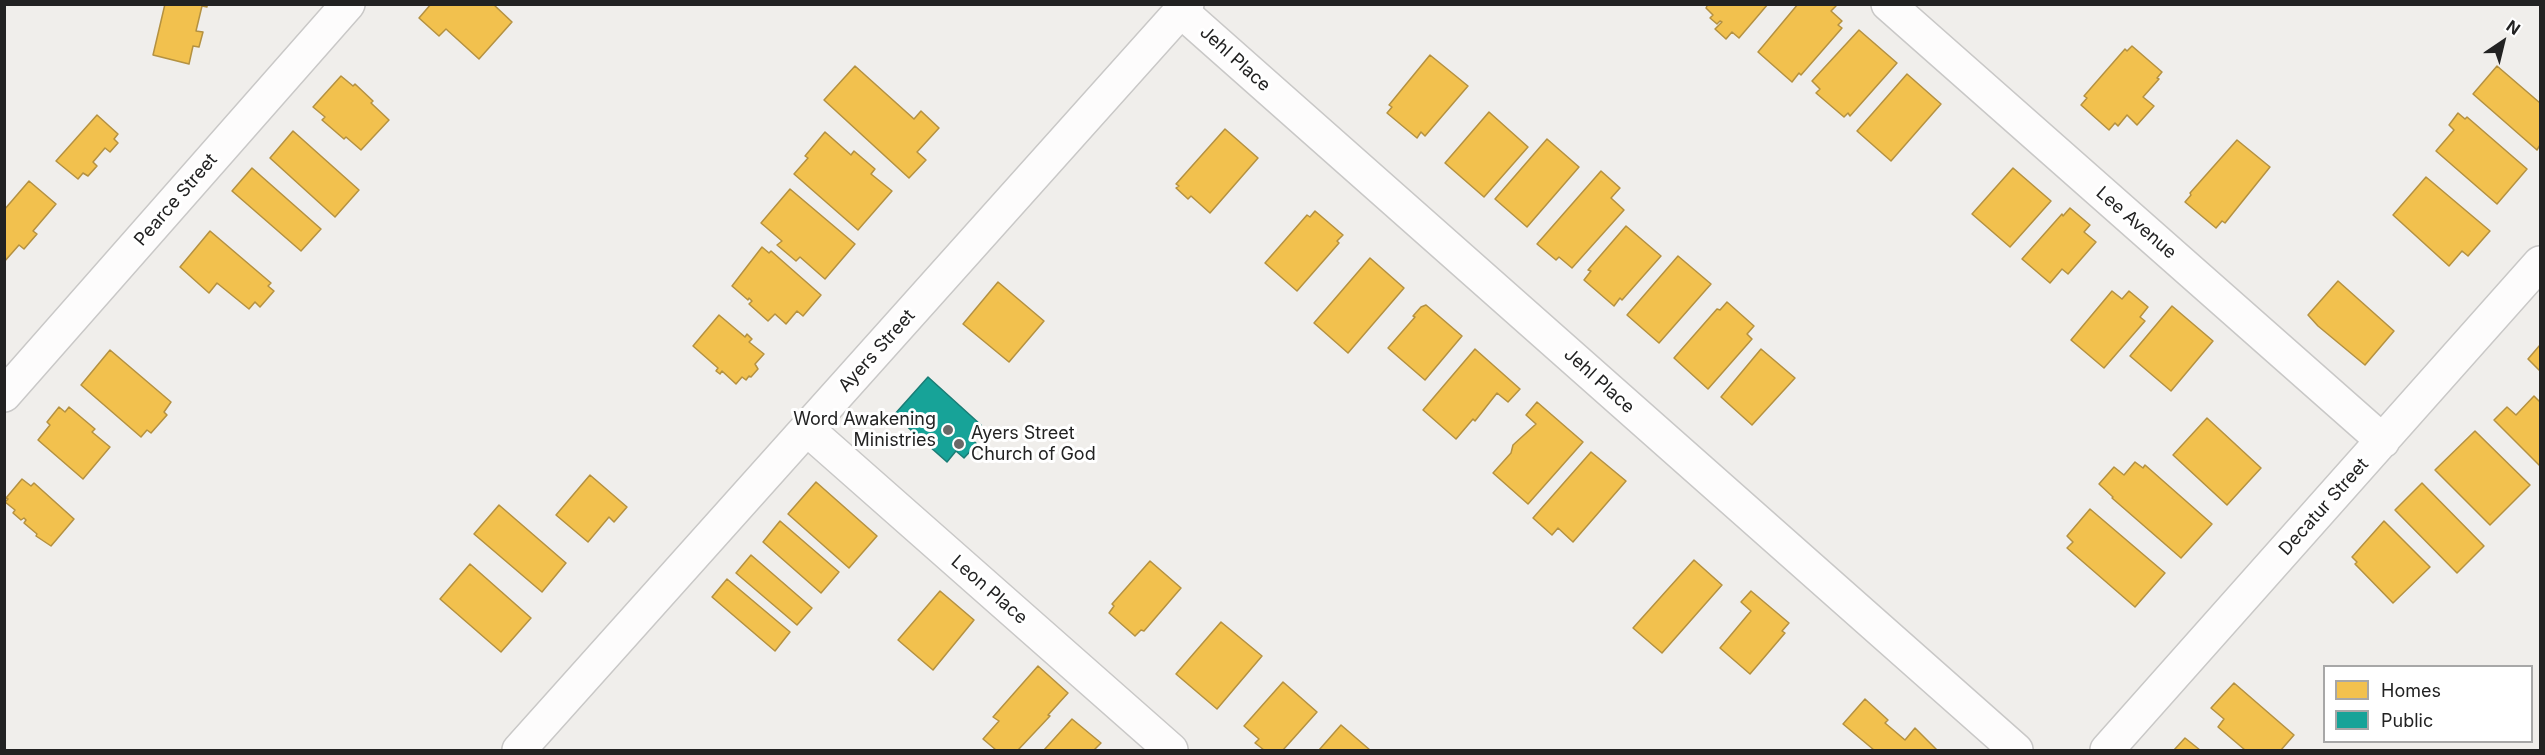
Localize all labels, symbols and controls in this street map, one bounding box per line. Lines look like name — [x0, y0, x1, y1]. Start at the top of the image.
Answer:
north arrow — [2473, 12, 2533, 72]
text: N — [2503, 16, 2524, 39]
street label: Jehl Place — [1195, 22, 1275, 96]
street label: Pearce Street — [130, 149, 222, 251]
street label: Lee Avenue — [2091, 182, 2181, 264]
street label: Ayers Street — [834, 305, 920, 397]
street label: Jehl Place — [1559, 344, 1639, 418]
place label: Word Awakening Ministries — [793, 409, 936, 452]
marker: Word Awakening Ministries — [941, 423, 955, 437]
place label: Ayers Street Church of God — [971, 423, 1096, 466]
marker: Ayers Street Church of God — [952, 437, 966, 451]
street label: Decatur Street — [2275, 454, 2373, 560]
street label: Leon Place — [946, 551, 1032, 629]
legend — [2323, 665, 2533, 743]
text: Homes — [2381, 680, 2441, 701]
text: Public — [2381, 710, 2433, 731]

